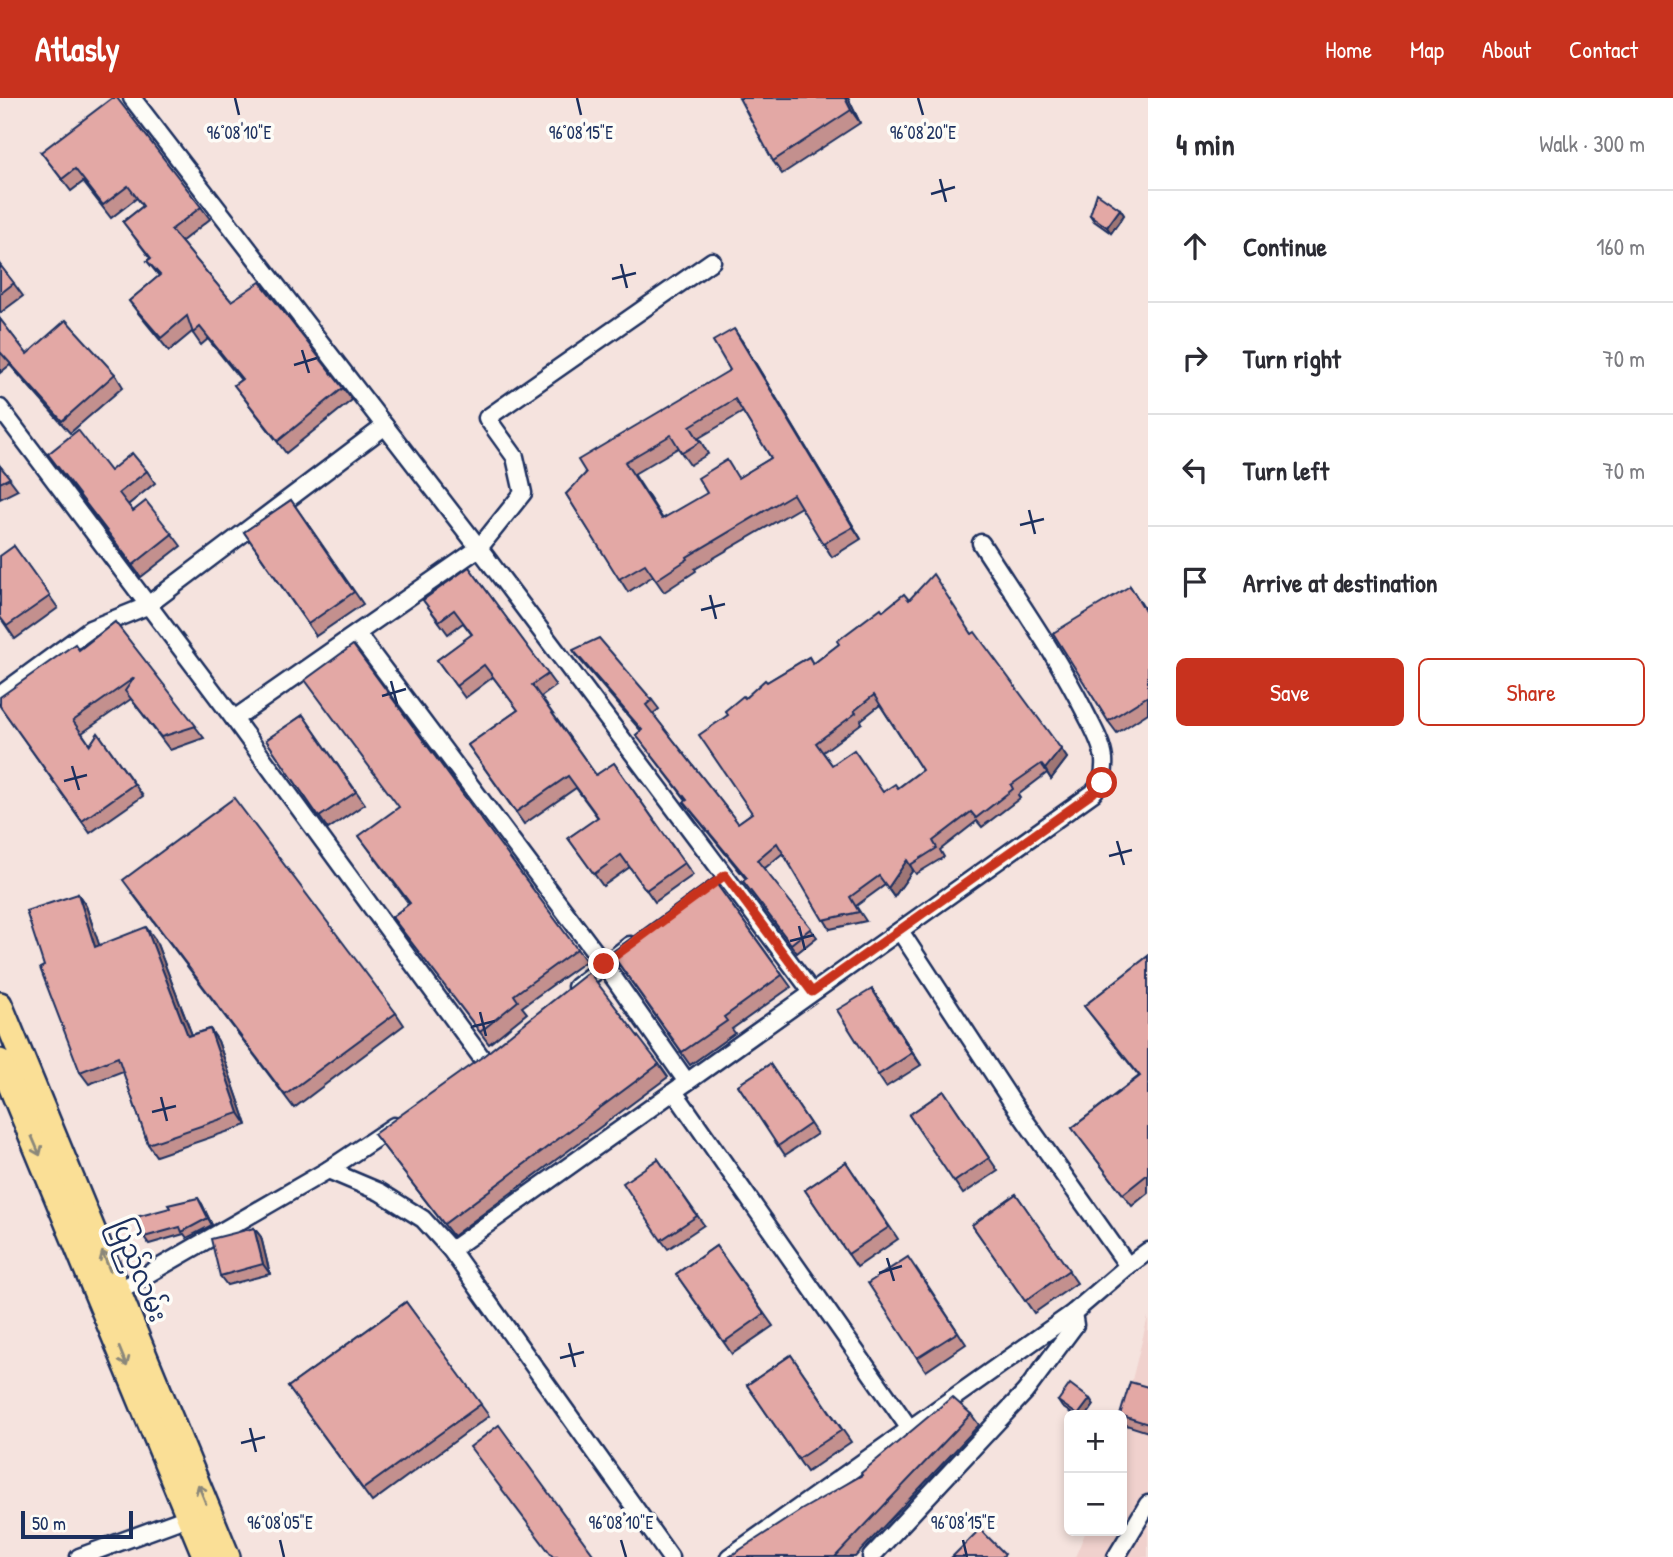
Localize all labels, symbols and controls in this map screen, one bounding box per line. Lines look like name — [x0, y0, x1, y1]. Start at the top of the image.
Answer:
text: Atlasly — [35, 27, 120, 71]
text: Home — [1325, 33, 1372, 65]
text: Map — [1410, 33, 1444, 65]
text: About — [1482, 33, 1531, 65]
text: Contact — [1569, 33, 1638, 65]
text: 96°08'10"E — [207, 120, 271, 145]
text: 96°08'15"E — [549, 120, 613, 145]
text: 96°08'20"E — [890, 120, 956, 145]
text: 4 min — [1176, 124, 1235, 164]
text: Walk · 300 m — [1539, 128, 1645, 159]
icon: ahead — [1176, 227, 1214, 265]
text: Continue — [1243, 229, 1327, 264]
text: 160 m — [1596, 231, 1645, 262]
icon: right — [1176, 339, 1214, 377]
text: Turn right — [1243, 341, 1341, 376]
text: 70 m — [1602, 343, 1645, 374]
icon: left — [1176, 451, 1214, 489]
text: Turn left — [1243, 453, 1329, 488]
text: 70 m — [1602, 455, 1645, 486]
icon: arrive — [1176, 563, 1214, 601]
text: Arrive at destination — [1243, 565, 1438, 600]
button: Save — [1176, 658, 1404, 726]
button: Share — [1418, 658, 1645, 726]
route start — [1086, 767, 1117, 798]
route end — [588, 948, 619, 979]
one-way arrow — [30, 1135, 43, 1157]
street label: ပြည်လမ်း — [100, 1213, 176, 1328]
one-way arrow — [99, 1250, 112, 1272]
one-way arrow — [117, 1345, 130, 1367]
map controls — [1064, 1410, 1127, 1536]
button: + — [1064, 1410, 1127, 1473]
button: − — [1064, 1473, 1127, 1536]
one-way arrow — [195, 1484, 208, 1505]
scale bar — [21, 1508, 133, 1540]
text: 50 m — [32, 1510, 66, 1536]
text: 96°08'05"E — [247, 1510, 313, 1535]
text: 96°08'10"E — [589, 1510, 653, 1535]
text: 96°08'15"E — [931, 1510, 995, 1535]

